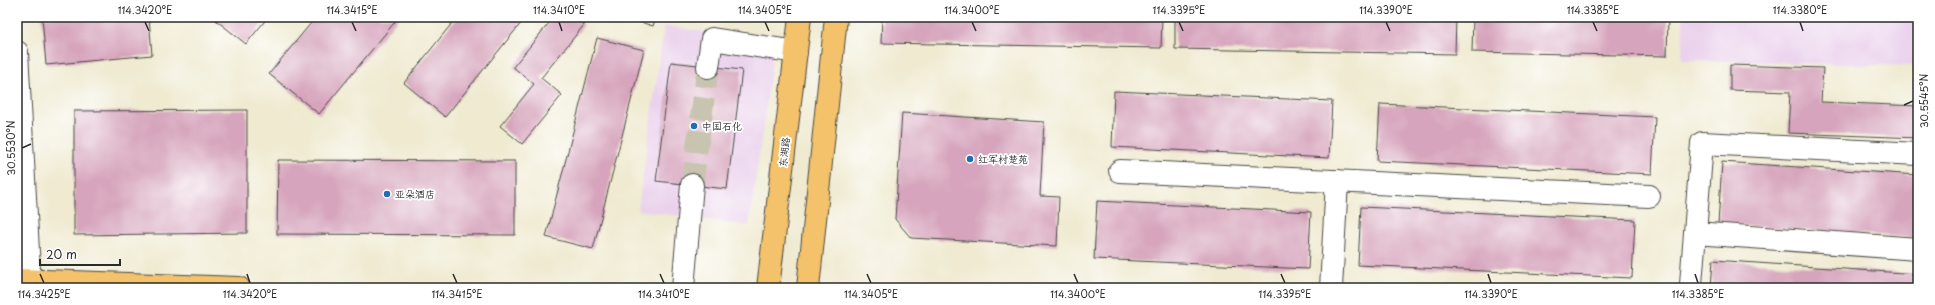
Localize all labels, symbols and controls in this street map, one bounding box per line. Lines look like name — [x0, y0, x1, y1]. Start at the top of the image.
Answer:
text: 114.3420°E — [118, 2, 172, 17]
text: 114.3415°E — [326, 2, 378, 17]
text: 114.3410°E — [533, 2, 585, 17]
text: 114.3405°E — [738, 2, 792, 17]
text: 114.3400°E — [944, 2, 1000, 17]
text: 114.3395°E — [1153, 2, 1205, 17]
text: 114.3390°E — [1359, 2, 1413, 17]
text: 114.3385°E — [1567, 2, 1619, 17]
text: 114.3380°E — [1773, 2, 1827, 17]
text: 30.5545°N — [1916, 74, 1931, 128]
place label: 中国石化 — [702, 118, 742, 133]
text: 30.5530°N — [3, 120, 18, 176]
marker: 中国石化 — [689, 121, 699, 131]
street label: 东湖路 — [774, 136, 793, 168]
place label: 红军村楚苑 — [978, 151, 1028, 166]
marker: 红军村楚苑 — [965, 154, 975, 164]
place label: 亚朵酒店 — [395, 186, 435, 201]
marker: 亚朵酒店 — [382, 189, 392, 199]
scale bar — [40, 241, 120, 267]
text: 20 m — [46, 245, 77, 263]
text: 114.3425°E — [17, 286, 71, 301]
text: 114.3420°E — [223, 286, 277, 301]
text: 114.3415°E — [431, 286, 483, 301]
text: 114.3410°E — [638, 286, 690, 301]
text: 114.3405°E — [844, 286, 898, 301]
text: 114.3400°E — [1050, 286, 1106, 301]
text: 114.3395°E — [1259, 286, 1311, 301]
text: 114.3390°E — [1464, 286, 1518, 301]
text: 114.3385°E — [1672, 286, 1724, 301]

